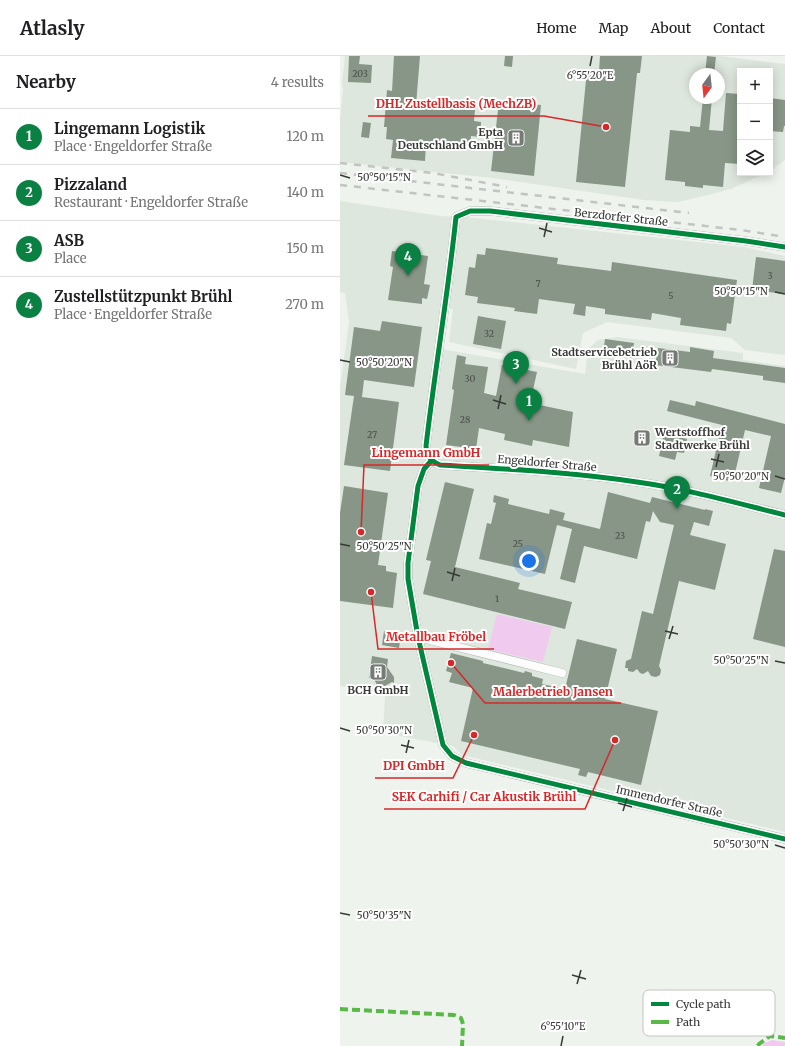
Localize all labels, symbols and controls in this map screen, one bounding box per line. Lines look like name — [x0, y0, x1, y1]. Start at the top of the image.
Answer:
text: Atlasly — [20, 16, 84, 40]
text: Home — [536, 19, 577, 37]
text: Map — [599, 19, 628, 37]
text: About — [650, 19, 691, 37]
text: Contact — [713, 19, 765, 37]
house number: 203 — [352, 68, 368, 79]
north arrow — [689, 68, 725, 104]
map controls — [737, 68, 773, 176]
button: + — [737, 68, 773, 104]
text: 6°55'20"E — [567, 69, 614, 82]
text: Nearby — [16, 71, 76, 93]
text: 4 results — [271, 74, 324, 91]
callout: DHL Zustellbasis (MechZB) — [368, 92, 544, 116]
text: DHL Zustellbasis (MechZB) — [376, 96, 536, 111]
button: − — [737, 104, 773, 140]
text: Lingemann Logistik — [54, 119, 205, 138]
place label: Epta Deutschland GmbH — [398, 125, 503, 152]
text: 1 — [26, 128, 32, 145]
text: 120 m — [286, 128, 324, 145]
building icon: Epta Deutschland GmbH — [506, 128, 526, 148]
text: Place · Engeldorfer Straße — [54, 138, 212, 155]
button: layers — [737, 140, 773, 176]
text: 50°50'15"N — [357, 171, 411, 184]
text: Pizzaland — [54, 175, 127, 194]
text: 2 — [25, 184, 33, 201]
text: 140 m — [287, 184, 324, 201]
text: Restaurant · Engeldorfer Straße — [54, 194, 248, 211]
street label: Berzdorfer Straße — [573, 205, 669, 229]
text: ASB — [54, 231, 84, 250]
text: 3 — [25, 240, 33, 257]
text: 150 m — [287, 240, 324, 257]
pin: 4 — [395, 243, 421, 276]
text: Place — [54, 250, 87, 267]
house number: 3 — [767, 270, 773, 281]
house number: 7 — [535, 278, 541, 289]
text: 50°50'15"N — [714, 285, 768, 298]
text: Zustellstützpunkt Brühl — [54, 287, 232, 306]
house number: 5 — [668, 290, 674, 301]
text: 4 — [25, 296, 33, 313]
text: 270 m — [285, 296, 324, 313]
text: Place · Engeldorfer Straße — [54, 306, 212, 323]
house number: 32 — [484, 328, 494, 339]
place label: Stadtservicebetrieb Brühl AöR — [551, 345, 657, 372]
building icon: Stadtservicebetrieb Brühl AöR — [660, 348, 680, 368]
pin: 3 — [503, 351, 529, 384]
text: 50°50'20"N — [356, 356, 412, 369]
house number: 30 — [465, 373, 476, 384]
pin: 1 — [516, 388, 542, 421]
house number: 28 — [460, 414, 470, 425]
place label: Wertstoffhof Stadtwerke Brühl — [654, 425, 750, 452]
building icon: Wertstoffhof Stadtwerke Brühl — [632, 428, 652, 448]
house number: 27 — [367, 429, 377, 440]
callout: Lingemann GmbH — [364, 441, 489, 465]
text: Lingemann GmbH — [372, 445, 481, 460]
street label: Engeldorfer Straße — [497, 452, 598, 474]
text: 50°50'20"N — [713, 470, 769, 483]
pin: 2 — [664, 476, 690, 509]
house number: 23 — [615, 530, 625, 541]
house number: 25 — [513, 538, 523, 549]
text: 50°50'25"N — [357, 540, 412, 553]
your location — [519, 551, 539, 571]
house number: 1 — [495, 593, 499, 604]
callout: Metallbau Fröbel — [378, 625, 494, 649]
text: Metallbau Fröbel — [386, 629, 486, 644]
text: 50°50'25"N — [714, 654, 769, 667]
building icon: BCH GmbH — [368, 662, 388, 682]
callout: Malerbetrieb Jansen — [485, 679, 621, 703]
place label: BCH GmbH — [347, 683, 409, 697]
text: Malerbetrieb Jansen — [493, 684, 613, 699]
text: 50°50'30"N — [356, 724, 412, 737]
callout: DPI GmbH — [375, 754, 453, 778]
text: DPI GmbH — [383, 758, 445, 773]
street label: Immendorfer Straße — [614, 782, 724, 820]
callout: SEK Carhifi / Car Akustik Brühl — [384, 785, 585, 809]
text: SEK Carhifi / Car Akustik Brühl — [392, 789, 576, 804]
text: 50°50'30"N — [713, 838, 769, 851]
text: 50°50'35"N — [357, 909, 412, 922]
legend — [643, 990, 775, 1036]
text: Cycle path — [676, 997, 731, 1011]
text: Path — [676, 1015, 701, 1029]
text: 6°55'10"E — [541, 1020, 586, 1033]

